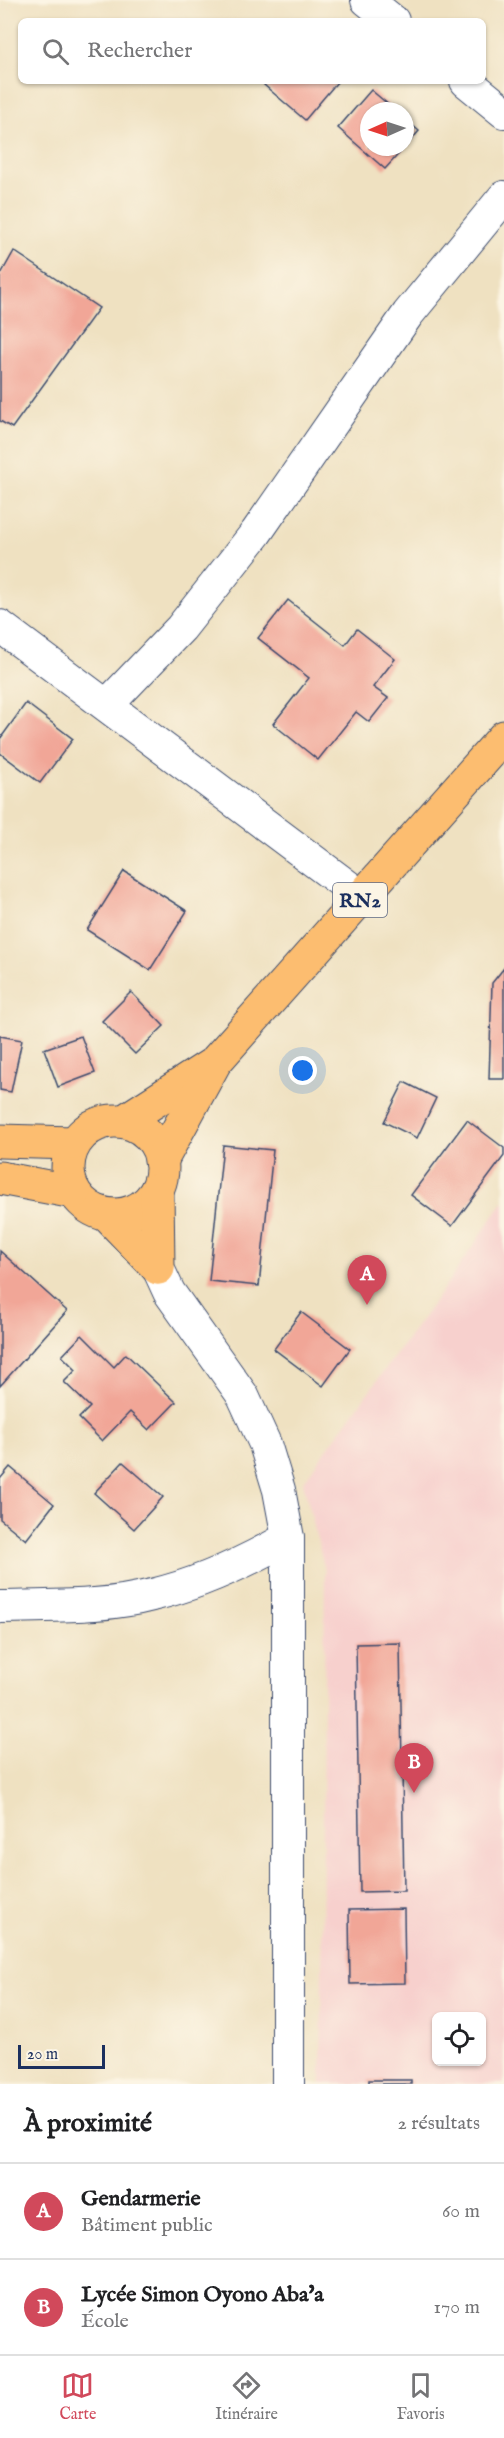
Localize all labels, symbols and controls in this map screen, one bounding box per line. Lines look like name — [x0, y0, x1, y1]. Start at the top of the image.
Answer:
search box — [18, 18, 486, 84]
icon: search — [39, 35, 72, 68]
text: Rechercher — [87, 37, 192, 65]
north arrow — [360, 102, 414, 156]
road number: RN2 — [333, 883, 387, 917]
your location — [288, 1056, 317, 1085]
pin: A — [348, 1256, 386, 1305]
pin: B — [394, 1744, 434, 1793]
map controls — [432, 2012, 486, 2066]
button: locate — [432, 2012, 486, 2066]
scale bar — [18, 2042, 105, 2070]
text: 20 m — [27, 2045, 58, 2065]
text: À proximité — [24, 2107, 152, 2140]
text: 2 résultats — [397, 2111, 480, 2136]
text: Gendarmerie — [81, 2185, 201, 2213]
text: A — [37, 2199, 50, 2224]
text: 60 m — [442, 2199, 480, 2224]
text: Bâtiment public — [81, 2213, 213, 2238]
text: Lycée Simon Oyono Aba'a — [81, 2281, 324, 2309]
text: B — [37, 2295, 50, 2320]
text: 170 m — [434, 2295, 480, 2320]
text: École — [81, 2309, 129, 2334]
tab: Carte — [59, 2369, 96, 2425]
tab: Itinéraire — [215, 2369, 278, 2425]
tab: Favoris — [397, 2369, 445, 2425]

